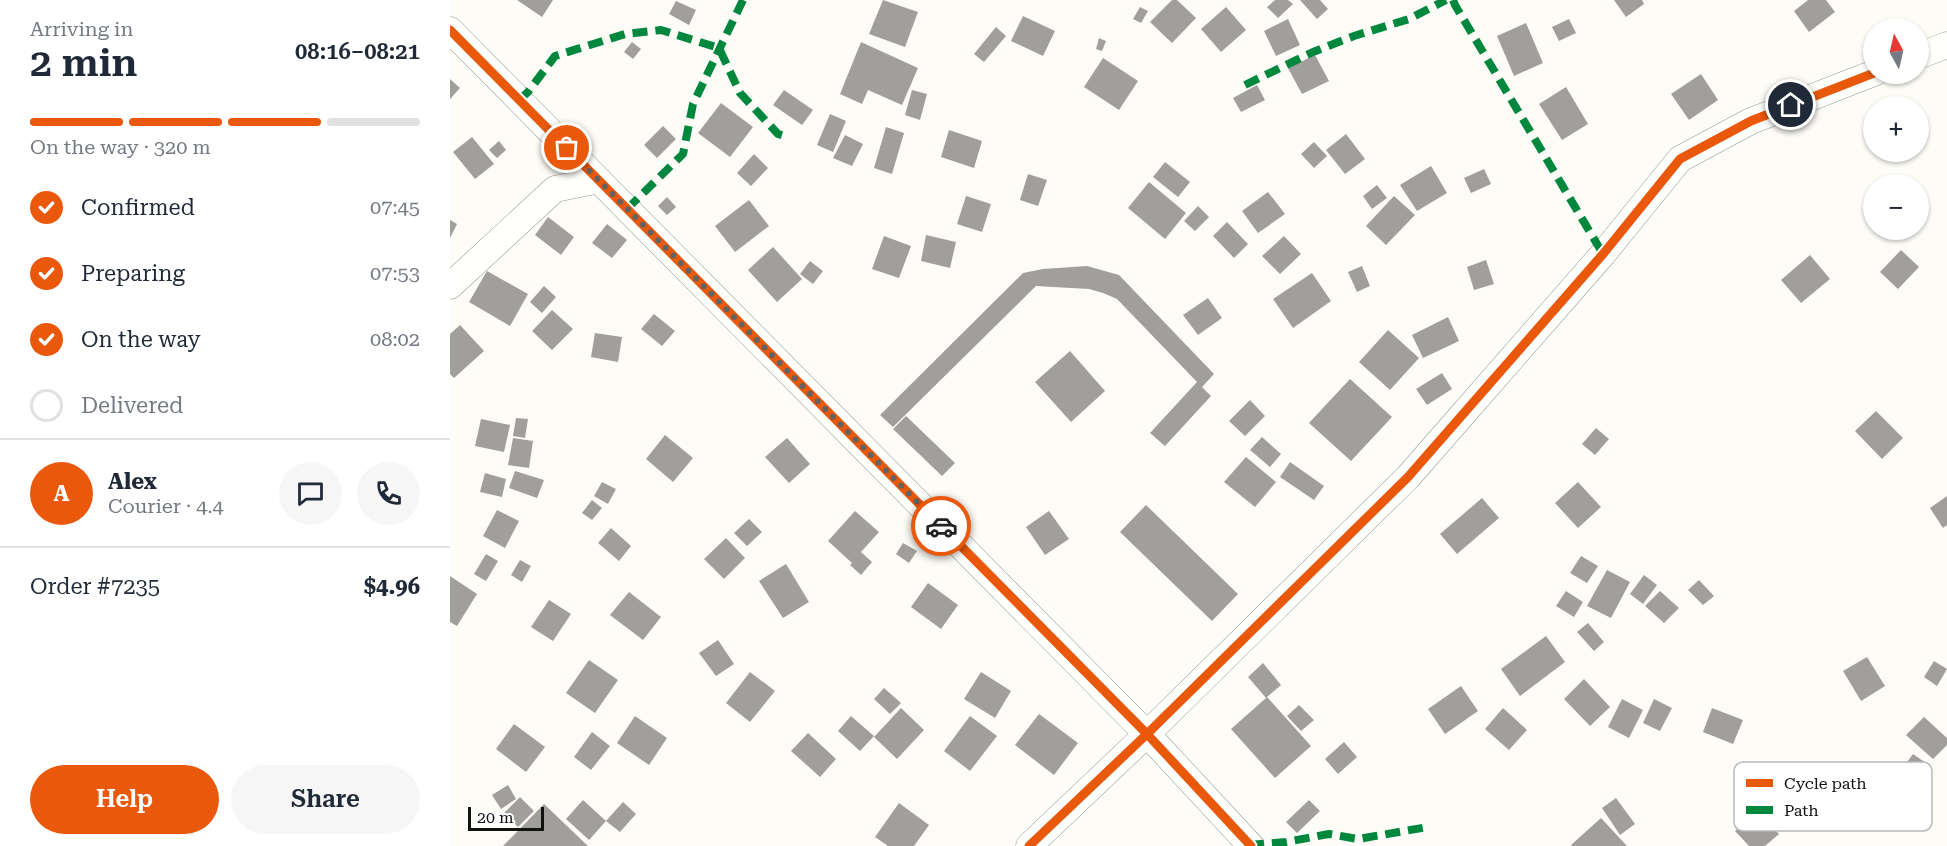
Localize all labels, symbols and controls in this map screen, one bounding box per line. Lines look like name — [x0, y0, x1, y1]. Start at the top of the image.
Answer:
text: Arriving in — [30, 17, 133, 41]
north arrow — [1863, 18, 1929, 84]
map controls — [1863, 18, 1929, 240]
text: 08:16–08:21 — [295, 39, 420, 64]
text: 2 min — [30, 40, 137, 86]
pin — [1765, 79, 1816, 130]
icon: home — [1774, 88, 1807, 121]
button: + — [1863, 96, 1929, 162]
pin — [541, 122, 592, 173]
icon: bag — [550, 131, 583, 164]
text: On the way · 320 m — [30, 135, 211, 159]
button: − — [1863, 174, 1929, 240]
icon: check — [30, 191, 63, 224]
text: Confirmed — [81, 195, 195, 220]
text: 07:45 — [370, 195, 420, 219]
icon: check — [30, 257, 63, 290]
text: Preparing — [81, 261, 185, 286]
text: 07:53 — [370, 261, 420, 285]
icon: check — [30, 323, 63, 356]
text: On the way — [81, 327, 201, 352]
text: 08:02 — [370, 327, 420, 351]
text: Delivered — [81, 393, 183, 418]
button: chat — [279, 462, 342, 525]
button: phone — [357, 462, 420, 525]
text: Alex — [108, 469, 157, 494]
text: A — [54, 481, 69, 506]
text: Courier · 4.4 — [108, 494, 224, 518]
courier — [911, 496, 971, 556]
icon: car — [925, 510, 958, 543]
text: Order #7235 — [30, 574, 160, 599]
text: $4.96 — [364, 574, 420, 599]
legend — [1734, 762, 1932, 831]
button: Help — [30, 765, 219, 834]
button: Share — [231, 765, 420, 834]
text: Cycle path — [1784, 774, 1867, 793]
text: Path — [1784, 801, 1819, 820]
scale bar — [468, 804, 544, 832]
text: 20 m — [477, 808, 514, 827]

